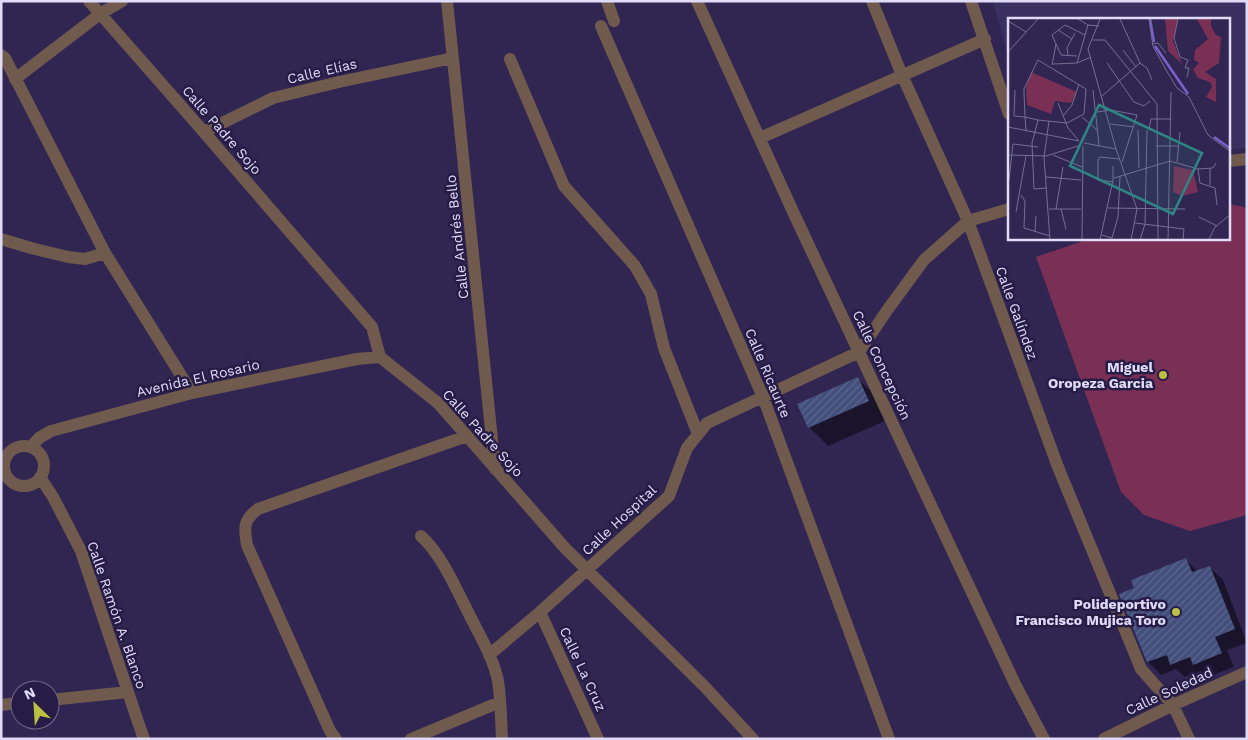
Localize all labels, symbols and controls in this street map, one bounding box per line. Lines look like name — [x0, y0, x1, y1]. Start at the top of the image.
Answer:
inset map — [1008, 18, 1230, 240]
street label: Calle Elías — [286, 55, 358, 87]
street label: Calle Padre Sojo — [179, 82, 265, 178]
street label: Calle Andrés Bello — [443, 174, 471, 300]
street label: Calle Galíndez — [993, 264, 1041, 362]
street label: Calle Concepción — [850, 308, 914, 422]
street label: Calle Ricaurte — [742, 326, 794, 420]
street label: Avenida El Rosario — [135, 356, 261, 400]
place label: Miguel Oropeza Garcia — [1048, 359, 1154, 391]
marker: Miguel Oropeza Garcia — [1157, 369, 1169, 381]
street label: Calle Padre Sojo — [440, 386, 526, 480]
street label: Calle Hospital — [579, 481, 660, 558]
street label: Calle Ramón A. Blanco — [84, 539, 150, 691]
place label: Polideportivo Francisco Mujica Toro — [1015, 596, 1166, 628]
marker: Polideportivo Francisco Mujica Toro — [1170, 606, 1182, 618]
street label: Calle La Cruz — [556, 624, 610, 714]
street label: Calle Soledad — [1123, 664, 1215, 718]
north arrow — [10, 680, 60, 730]
text: N — [21, 684, 38, 703]

